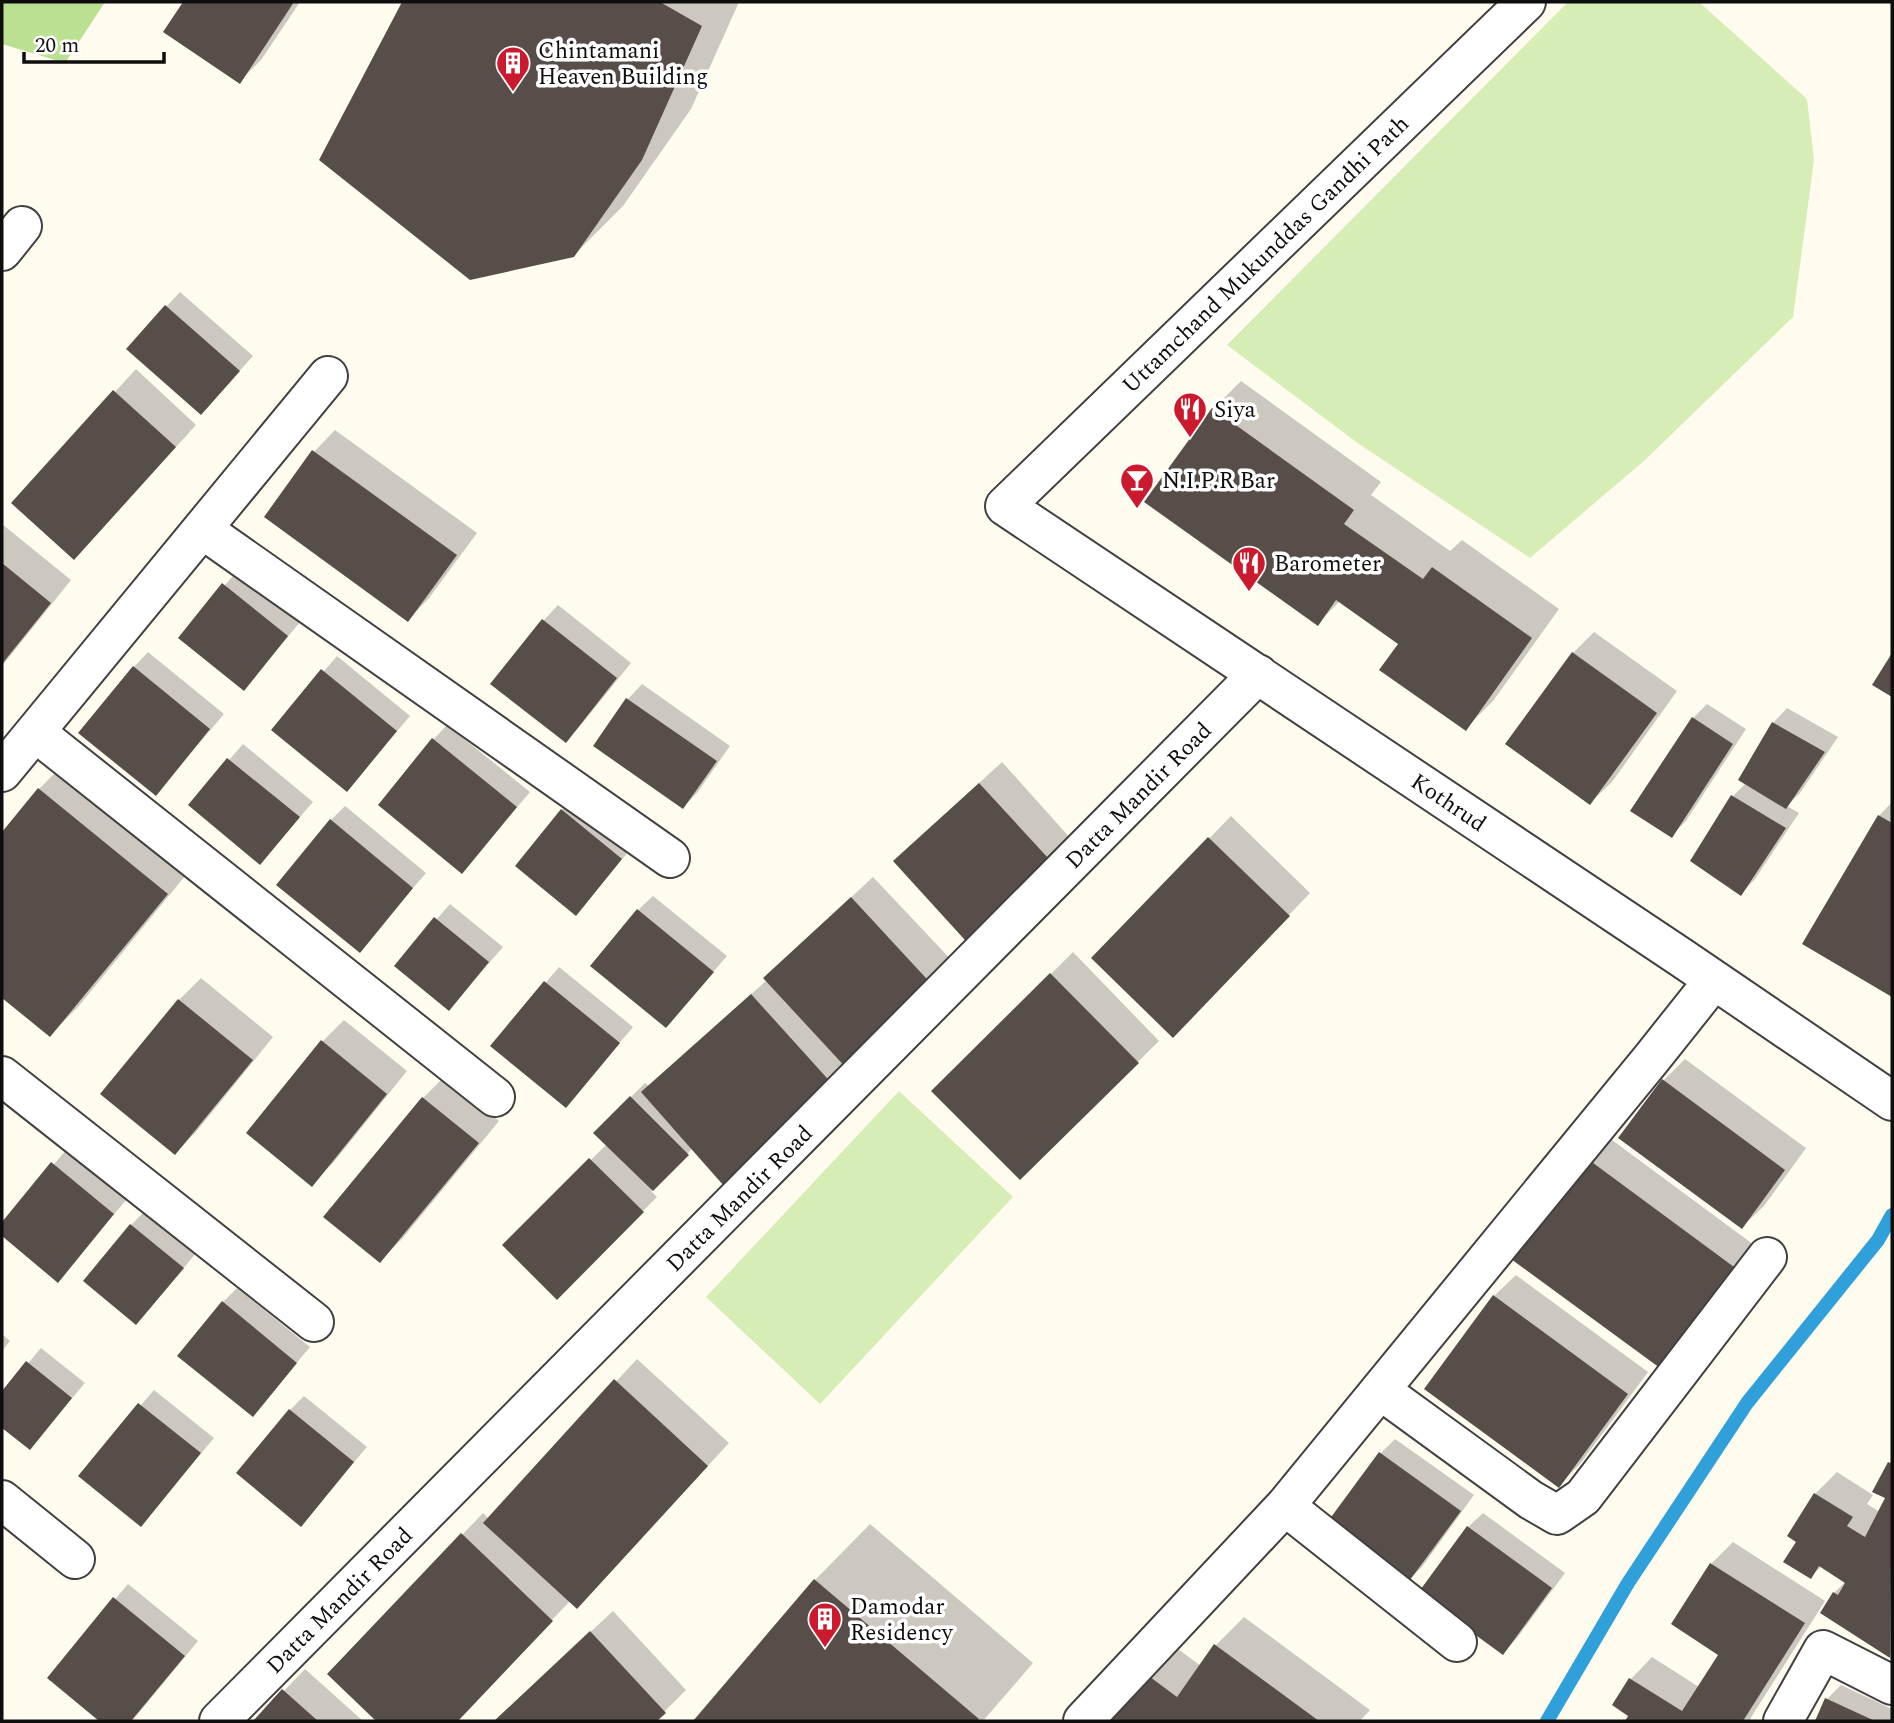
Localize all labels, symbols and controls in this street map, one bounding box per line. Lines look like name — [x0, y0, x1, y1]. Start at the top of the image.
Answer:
scale bar — [24, 21, 164, 65]
text: 20 m — [35, 30, 79, 62]
place label: Chintamani Heaven Building — [538, 34, 708, 95]
building icon: Chintamani Heaven Building — [494, 44, 532, 93]
street label: Uttamchand Mukunddas Gandhi Path — [1114, 108, 1418, 402]
restaurant icon: Siya — [1171, 390, 1209, 439]
place label: Siya — [1214, 393, 1256, 428]
bar icon: N.I.P.R Bar — [1118, 461, 1156, 510]
place label: N.I.P.R Bar — [1162, 464, 1275, 499]
restaurant icon: Barometer — [1230, 544, 1268, 593]
place label: Barometer — [1274, 547, 1381, 582]
street label: Datta Mandir Road — [1057, 714, 1221, 878]
street label: Kothrud — [1403, 765, 1493, 842]
street label: Datta Mandir Road — [658, 1117, 822, 1281]
street label: Datta Mandir Road — [258, 1519, 422, 1683]
place label: Damodar Residency — [850, 1590, 954, 1651]
building icon: Damodar Residency — [806, 1600, 844, 1649]

